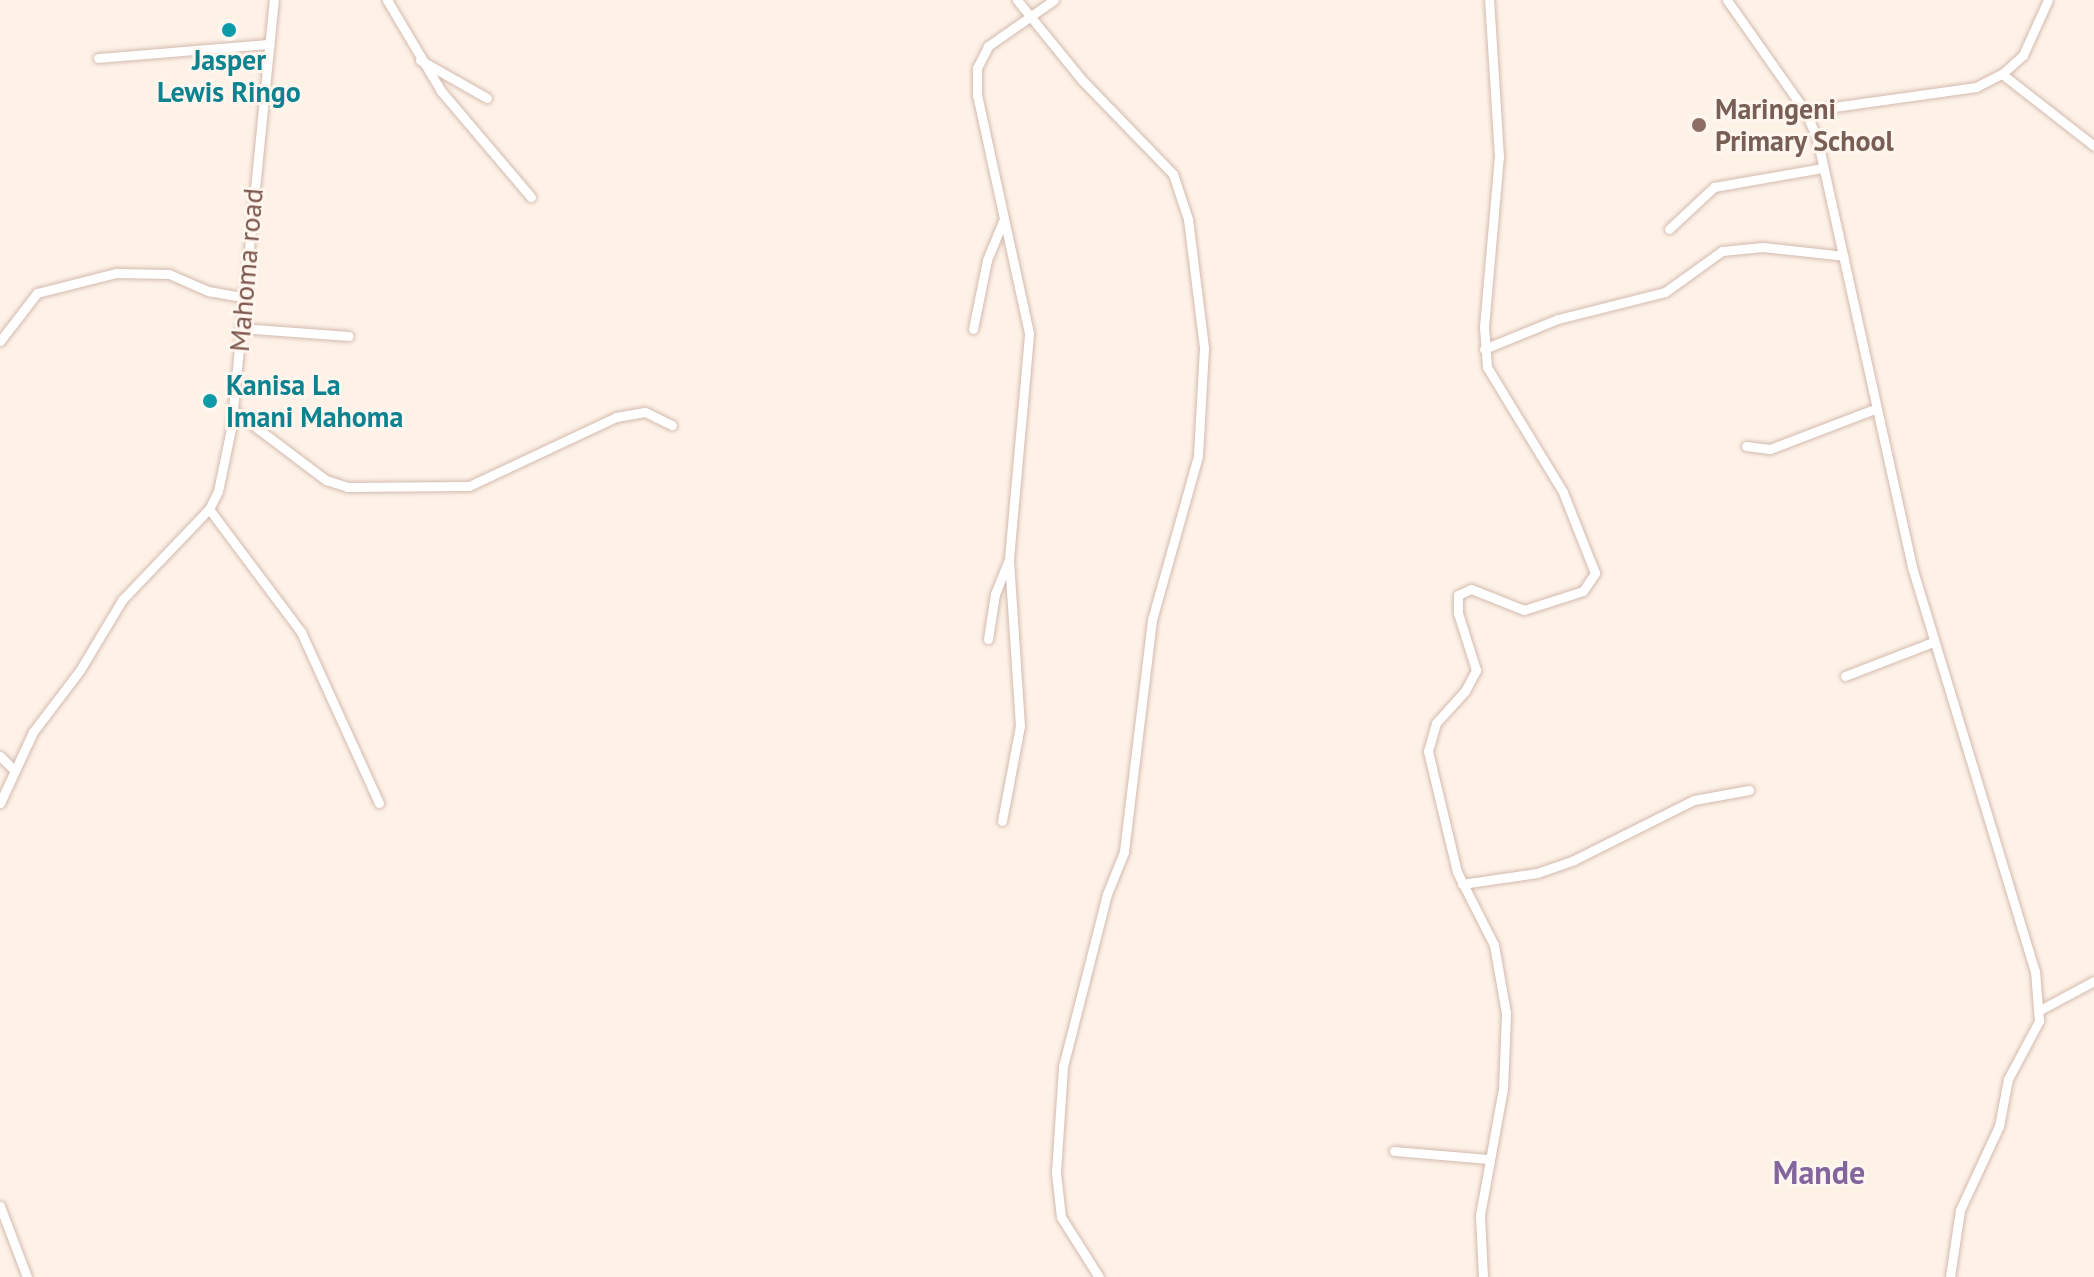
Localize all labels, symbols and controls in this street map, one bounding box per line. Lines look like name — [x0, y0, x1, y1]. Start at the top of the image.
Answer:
marker: Jasper Lewis Ringo — [220, 21, 238, 39]
place label: Jasper Lewis Ringo — [157, 43, 301, 109]
place label: Maringeni Primary School — [1715, 92, 1895, 158]
marker: Maringeni Primary School — [1690, 116, 1708, 134]
street label: Mahoma road — [222, 187, 270, 353]
place label: Kanisa La Imani Mahoma — [226, 368, 403, 434]
marker: Kanisa La Imani Mahoma — [201, 392, 219, 410]
district label: Mande — [1773, 1153, 1865, 1191]

